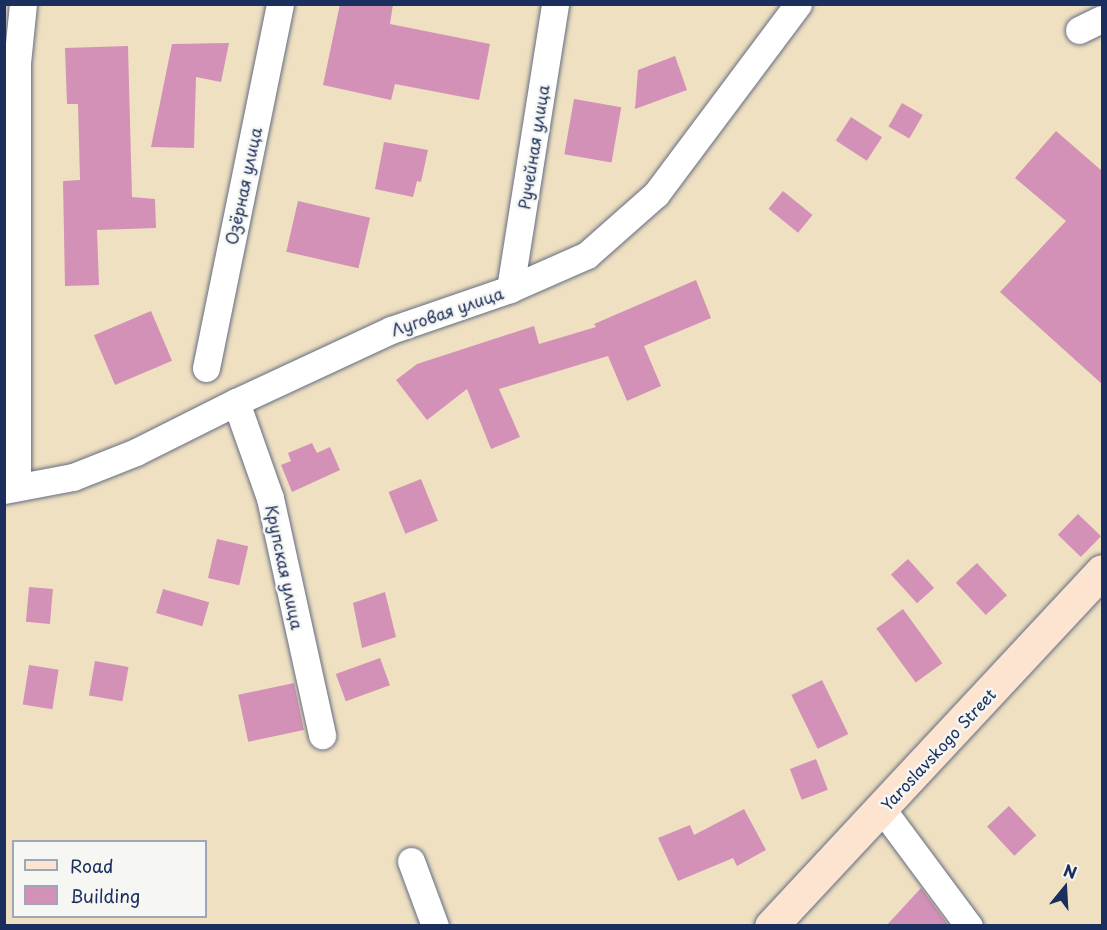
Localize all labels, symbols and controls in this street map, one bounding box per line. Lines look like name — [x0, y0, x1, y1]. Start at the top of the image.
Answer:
street label: Ручейная улица — [514, 83, 552, 211]
street label: Озёрная улица — [221, 125, 265, 247]
street label: Луговая улица — [388, 283, 506, 339]
street label: Крупская улица — [262, 502, 308, 632]
street label: Yaroslavskogo Street — [876, 684, 1000, 814]
legend — [12, 840, 207, 918]
text: Road — [70, 852, 114, 879]
north arrow — [1035, 858, 1095, 918]
text: N — [1061, 858, 1080, 884]
text: Building — [70, 882, 140, 909]

